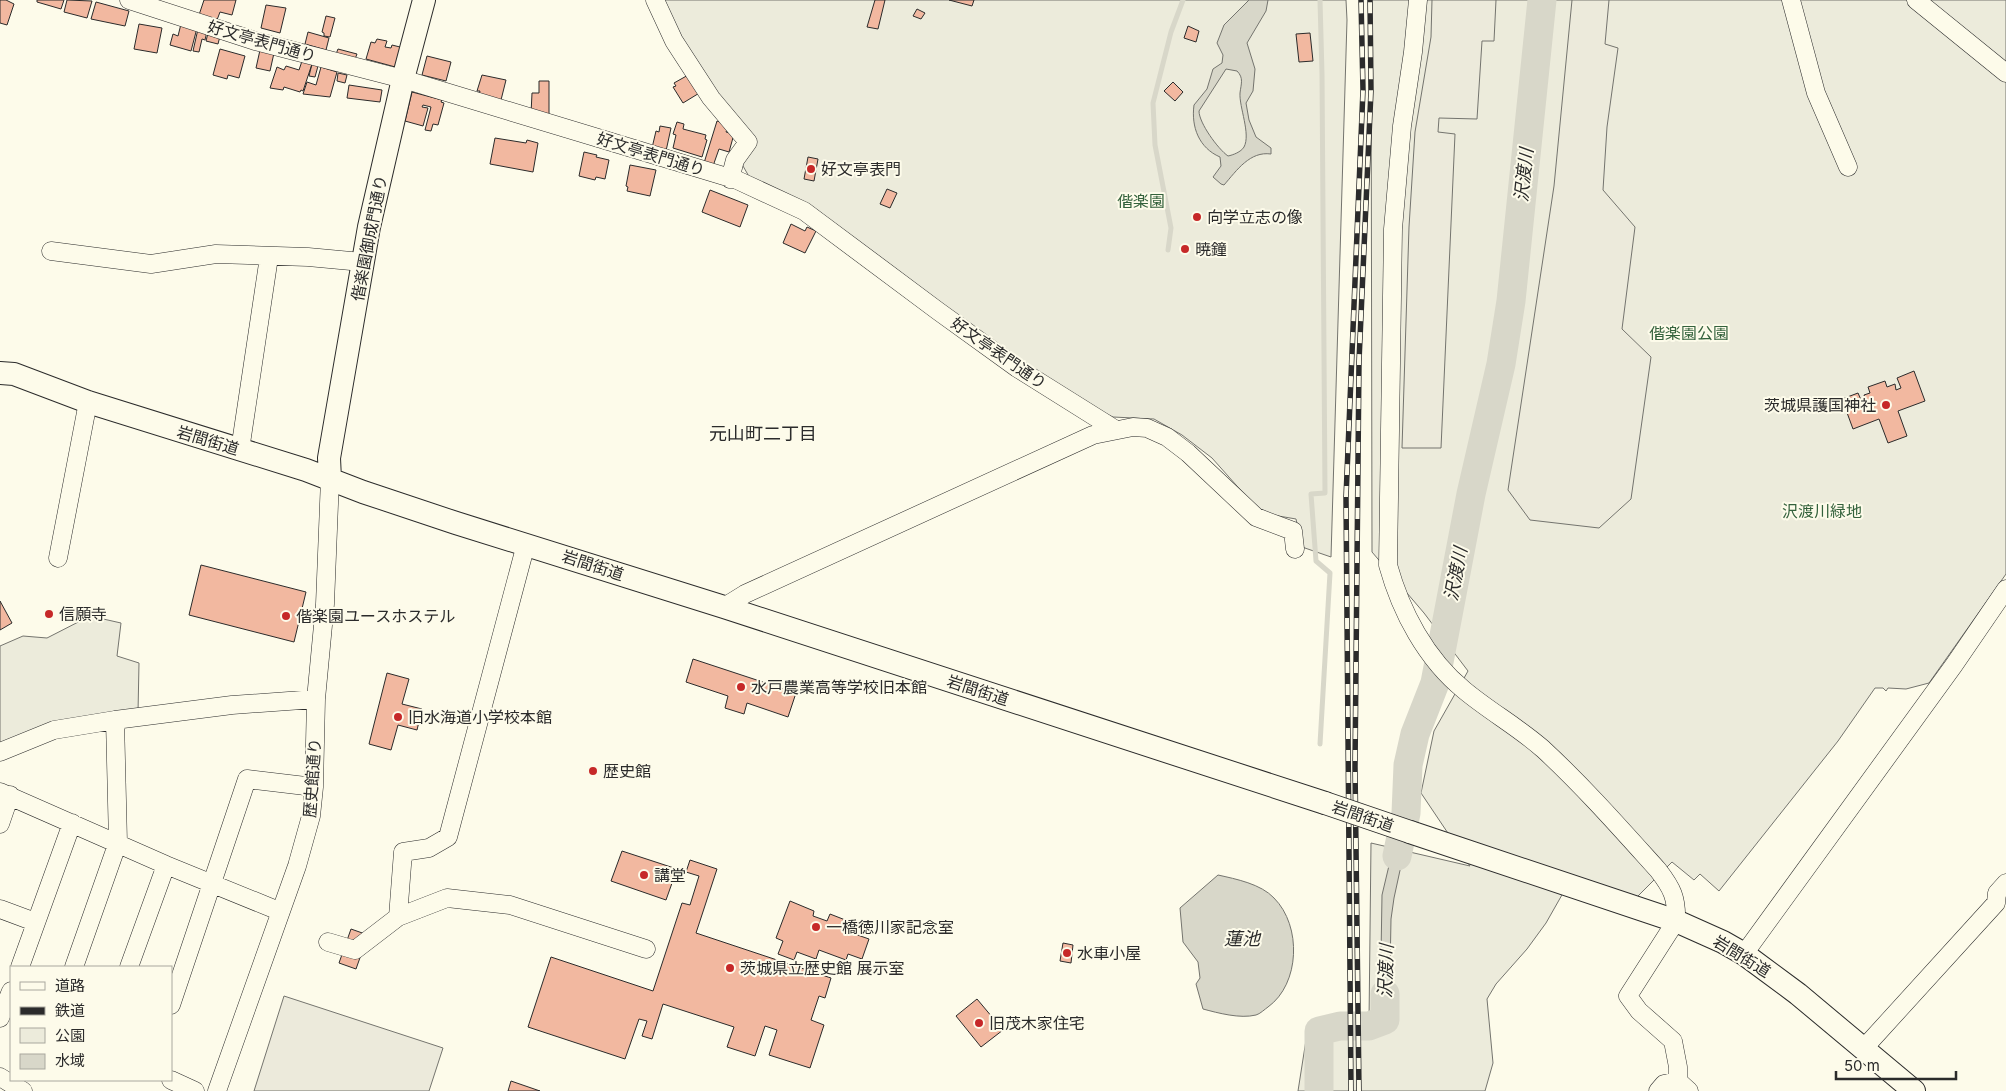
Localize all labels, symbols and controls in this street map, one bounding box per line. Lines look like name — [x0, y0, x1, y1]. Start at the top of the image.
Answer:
street label: 好文亭表門通り — [205, 16, 319, 66]
street label: 好文亭表門通り — [595, 128, 707, 180]
water label: 沢渡川 — [1510, 145, 1537, 203]
place label: 好文亭表門 — [821, 159, 901, 179]
marker: 好文亭表門 — [805, 163, 817, 175]
street label: 偕楽園御成門通り — [347, 173, 391, 303]
park label: 偕楽園 — [1117, 191, 1165, 211]
place label: 向学立志の像 — [1207, 207, 1303, 227]
marker: 向学立志の像 — [1191, 211, 1203, 223]
place label: 暁鐘 — [1195, 239, 1227, 259]
marker: 暁鐘 — [1179, 243, 1191, 255]
street label: 好文亭表門通り — [947, 313, 1051, 393]
park label: 偕楽園公園 — [1649, 323, 1729, 343]
place label: 茨城県護国神社 — [1764, 395, 1876, 415]
marker: 茨城県護国神社 — [1880, 399, 1892, 411]
street label: 岩間街道 — [174, 421, 242, 459]
district label: 元山町二丁目 — [709, 423, 817, 444]
park label: 沢渡川緑地 — [1782, 501, 1862, 521]
water label: 沢渡川 — [1440, 543, 1471, 602]
street label: 岩間街道 — [559, 546, 627, 584]
place label: 信願寺 — [59, 604, 107, 624]
place label: 偕楽園ユースホステル — [296, 606, 455, 626]
marker: 信願寺 — [43, 608, 55, 620]
marker: 偕楽園ユースホステル — [280, 610, 292, 622]
street label: 岩間街道 — [944, 671, 1012, 709]
place label: 水戸農業高等学校旧本館 — [751, 677, 927, 697]
marker: 水戸農業高等学校旧本館 — [735, 681, 747, 693]
place label: 旧水海道小学校本館 — [408, 707, 552, 727]
marker: 旧水海道小学校本館 — [392, 711, 404, 723]
street label: 歴史館通り — [299, 737, 325, 819]
place label: 歴史館 — [603, 761, 651, 781]
marker: 歴史館 — [587, 765, 599, 777]
street label: 岩間街道 — [1329, 796, 1397, 836]
place label: 講堂 — [654, 865, 686, 885]
marker: 講堂 — [638, 869, 650, 881]
place label: 一橋徳川家記念室 — [826, 917, 954, 937]
marker: 一橋徳川家記念室 — [810, 921, 822, 933]
water label: 蓮池 — [1224, 928, 1262, 949]
street label: 岩間街道 — [1710, 931, 1774, 981]
water label: 沢渡川 — [1374, 942, 1397, 998]
place label: 水車小屋 — [1077, 943, 1141, 963]
marker: 水車小屋 — [1061, 947, 1073, 959]
place label: 茨城県立歴史館 展示室 — [740, 958, 905, 978]
marker: 茨城県立歴史館 展示室 — [724, 962, 736, 974]
legend — [10, 966, 172, 1081]
text: 道路 — [55, 976, 85, 995]
text: 鉄道 — [55, 1001, 85, 1020]
place label: 旧茂木家住宅 — [989, 1013, 1085, 1033]
marker: 旧茂木家住宅 — [973, 1017, 985, 1029]
text: 公園 — [55, 1026, 85, 1045]
scale bar — [1836, 1048, 1956, 1080]
text: 水域 — [55, 1051, 85, 1070]
text: 50 m — [1844, 1056, 1880, 1075]

